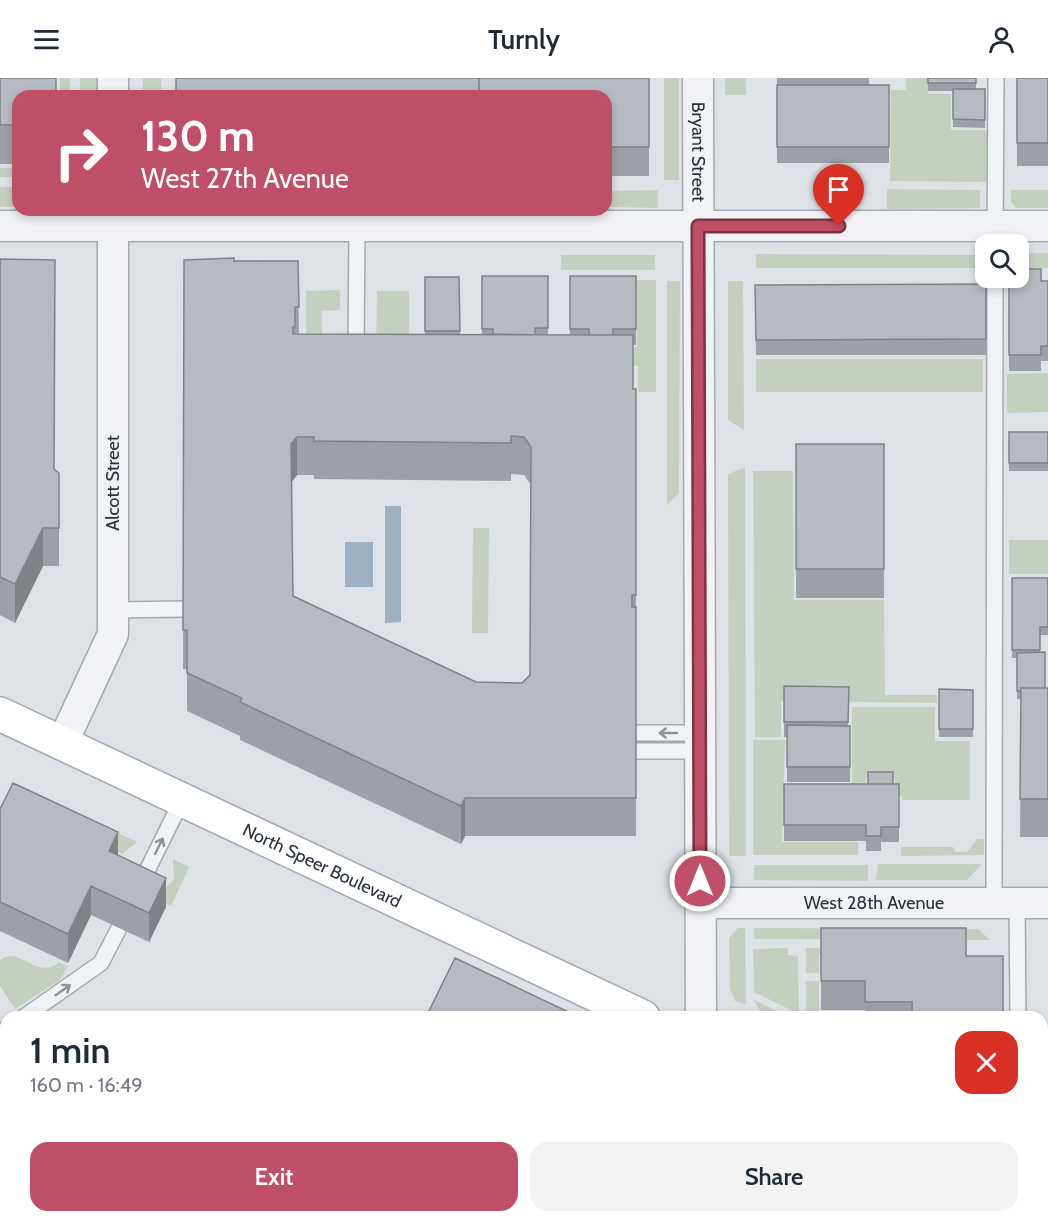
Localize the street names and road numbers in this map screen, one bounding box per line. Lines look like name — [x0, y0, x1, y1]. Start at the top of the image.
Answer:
street label: Bryant Street — [687, 102, 709, 202]
street label: Alcott Street — [102, 435, 124, 531]
street label: North Speer Boulevard — [239, 819, 405, 913]
street label: West 28th Avenue — [804, 892, 944, 914]

